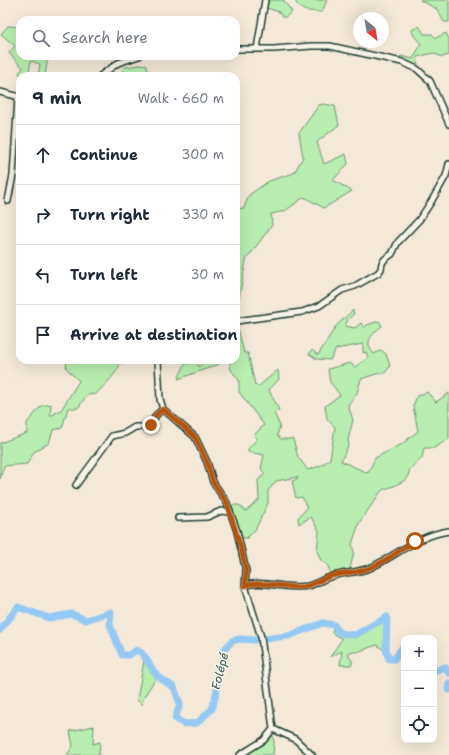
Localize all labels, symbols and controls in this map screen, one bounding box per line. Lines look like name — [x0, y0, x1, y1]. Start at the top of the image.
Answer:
north arrow — [353, 12, 389, 48]
search box — [16, 16, 240, 60]
icon: search — [30, 27, 52, 49]
text: Search here — [62, 28, 148, 48]
text: 9 min — [32, 87, 82, 109]
text: Walk · 660 m — [138, 90, 224, 107]
icon: ahead — [32, 144, 54, 166]
text: Continue — [70, 145, 138, 165]
text: 300 m — [181, 146, 224, 163]
icon: right — [32, 204, 54, 226]
text: Turn right — [70, 205, 150, 225]
text: 330 m — [182, 206, 224, 223]
icon: left — [32, 264, 54, 286]
text: Turn left — [70, 265, 138, 285]
text: 30 m — [190, 266, 224, 283]
icon: arrive — [32, 324, 54, 346]
text: Arrive at destination — [70, 325, 238, 345]
route end — [142, 416, 160, 434]
route start — [406, 532, 424, 550]
map controls — [401, 635, 437, 743]
button: + — [401, 635, 437, 671]
water label: Folépé — [208, 651, 232, 691]
button: − — [401, 671, 437, 707]
button: locate — [401, 707, 437, 743]

